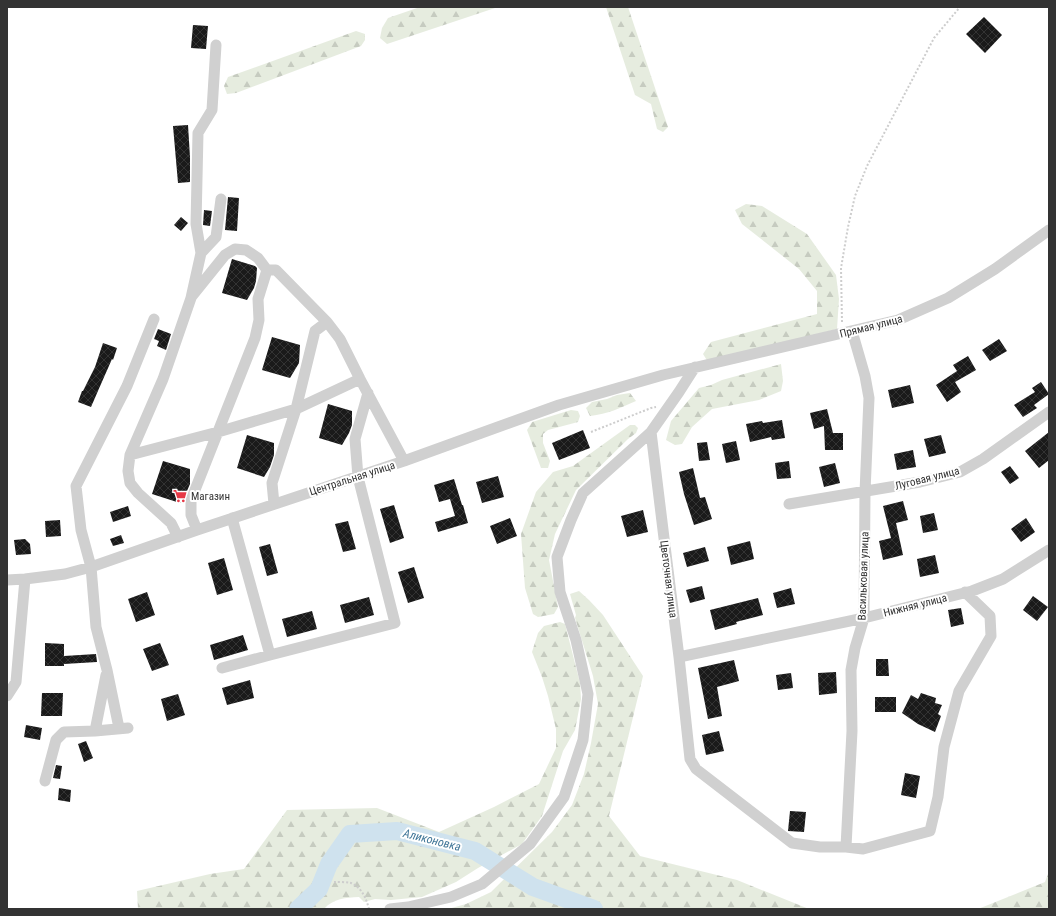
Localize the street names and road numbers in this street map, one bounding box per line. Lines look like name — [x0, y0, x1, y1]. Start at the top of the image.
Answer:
street label: Прямая улица — [838, 312, 904, 341]
street label: Центральная улица — [308, 458, 397, 498]
street label: Луговая улица — [893, 464, 961, 493]
street label: Васильковая улица — [855, 531, 872, 621]
street label: Цветочная улица — [657, 539, 680, 619]
street label: Нижняя улица — [882, 591, 948, 620]

